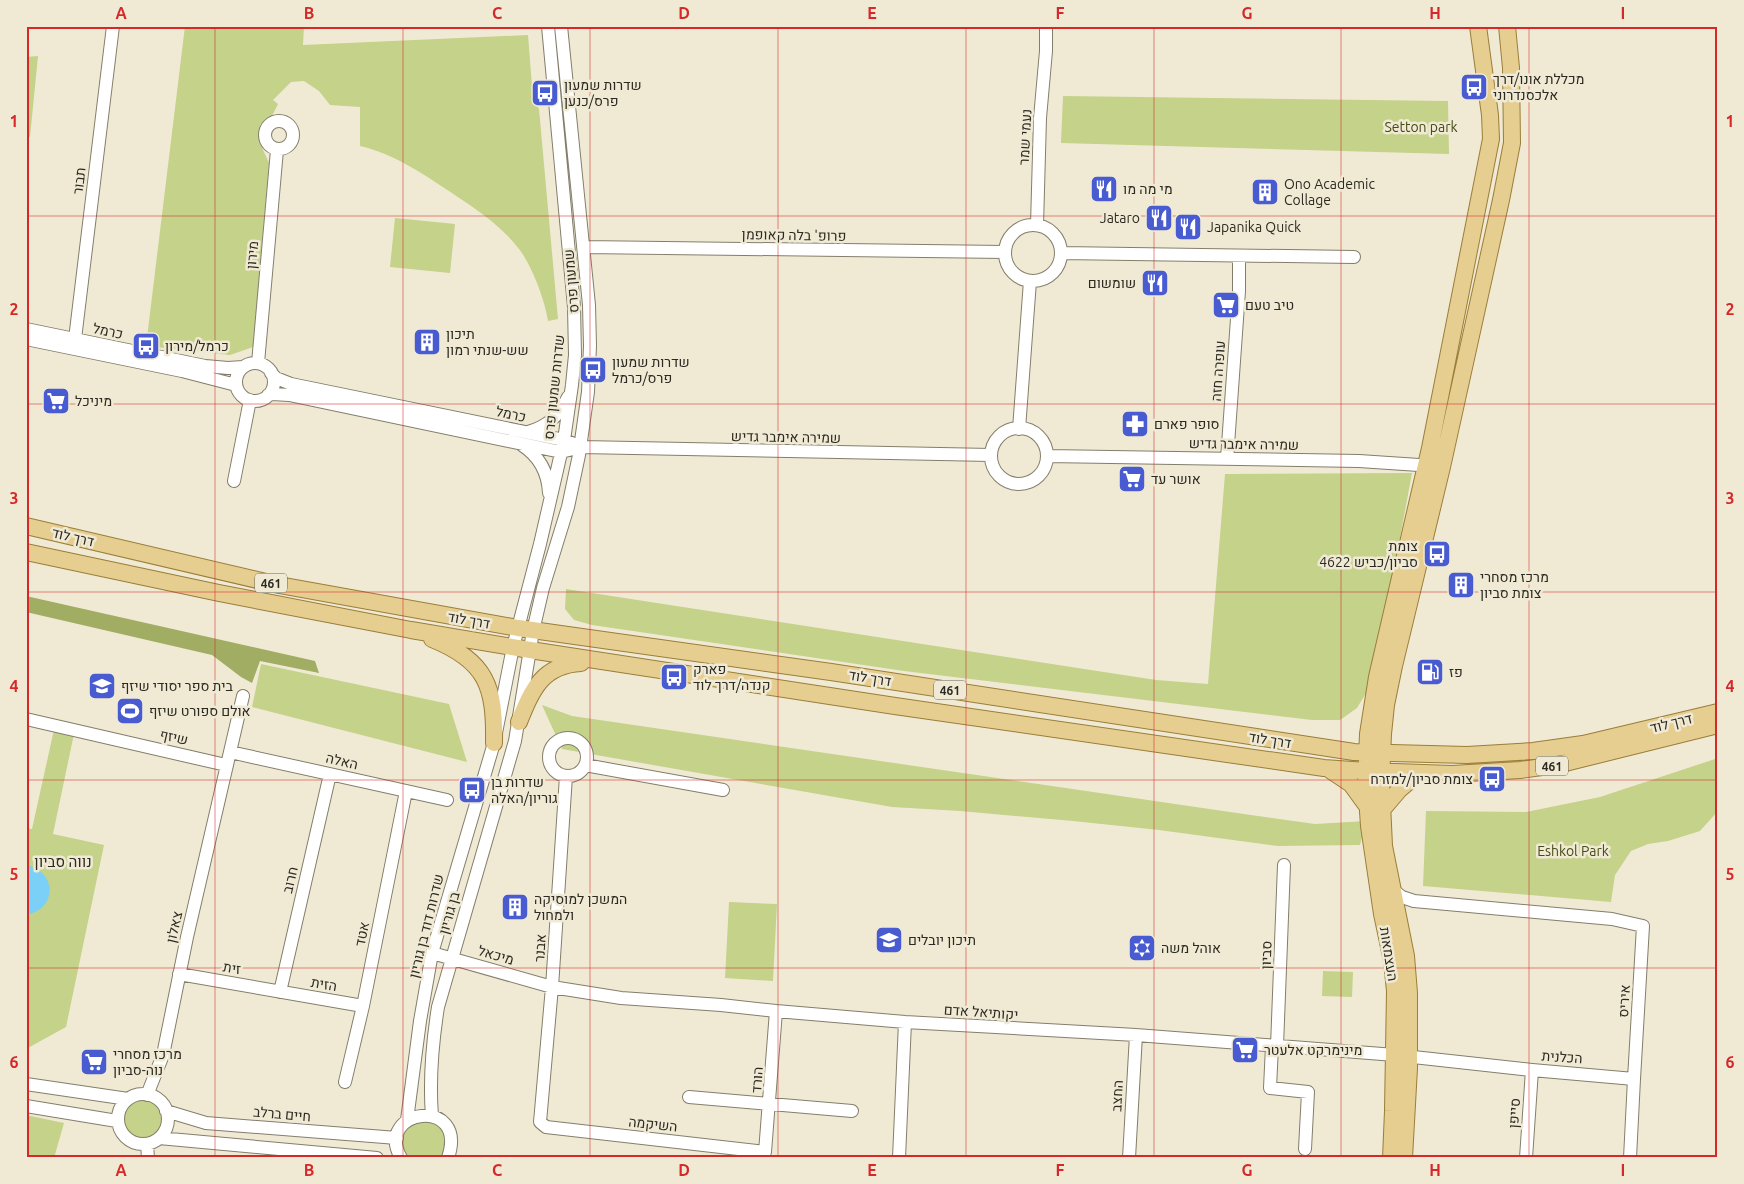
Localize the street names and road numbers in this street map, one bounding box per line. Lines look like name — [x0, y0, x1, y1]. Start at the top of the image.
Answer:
street label: נעמי שמר — [1016, 108, 1034, 166]
street label: תבור — [69, 167, 89, 195]
street label: פרופ' בלה קאופמן — [742, 226, 846, 244]
street label: מירון — [243, 240, 261, 270]
street label: שמעון פרס — [560, 248, 582, 314]
street label: כרמל — [91, 320, 125, 342]
street label: שדרות שמעון פרס — [541, 334, 567, 440]
street label: עופרה חזה — [1208, 340, 1228, 402]
street label: כרמל — [494, 403, 528, 425]
street label: שמירה אימבר גדיש — [731, 428, 841, 446]
street label: שמירה אימבר גדיש — [1189, 435, 1299, 453]
street label: דרך לוד — [50, 524, 96, 550]
road number: 461 — [255, 574, 287, 592]
street label: דרך לוד — [446, 608, 492, 632]
street label: דרך לוד — [848, 667, 892, 689]
road number: 461 — [934, 680, 966, 700]
street label: דרך לוד — [1648, 710, 1694, 736]
street label: שיזף — [158, 726, 190, 748]
street label: דרך לוד — [1248, 729, 1292, 751]
street label: האלה — [324, 750, 360, 772]
road number: 461 — [1536, 756, 1568, 776]
street label: חרוב — [279, 865, 301, 895]
street label: שדרות דוד בן גוריון — [405, 872, 447, 980]
street label: בן גוריון — [435, 889, 463, 936]
street label: צאלון — [163, 909, 185, 944]
street label: אטד — [352, 920, 372, 948]
street label: העצמאות — [1377, 926, 1401, 982]
street label: אבנר — [531, 933, 549, 963]
street label: סביון — [1258, 940, 1274, 970]
street label: מיכאל — [476, 942, 516, 968]
street label: זית — [222, 959, 242, 977]
street label: הזית — [310, 974, 338, 994]
street label: איריס — [1615, 984, 1633, 1018]
street label: יקותיאל אדם — [943, 1001, 1019, 1023]
street label: הכלנית — [1541, 1048, 1583, 1066]
street label: הורד — [748, 1066, 766, 1094]
street label: החצב — [1108, 1080, 1126, 1112]
street label: סייפן — [1505, 1097, 1523, 1129]
street label: חיים ברלב — [252, 1104, 312, 1124]
street label: השיקמה — [628, 1113, 678, 1135]

